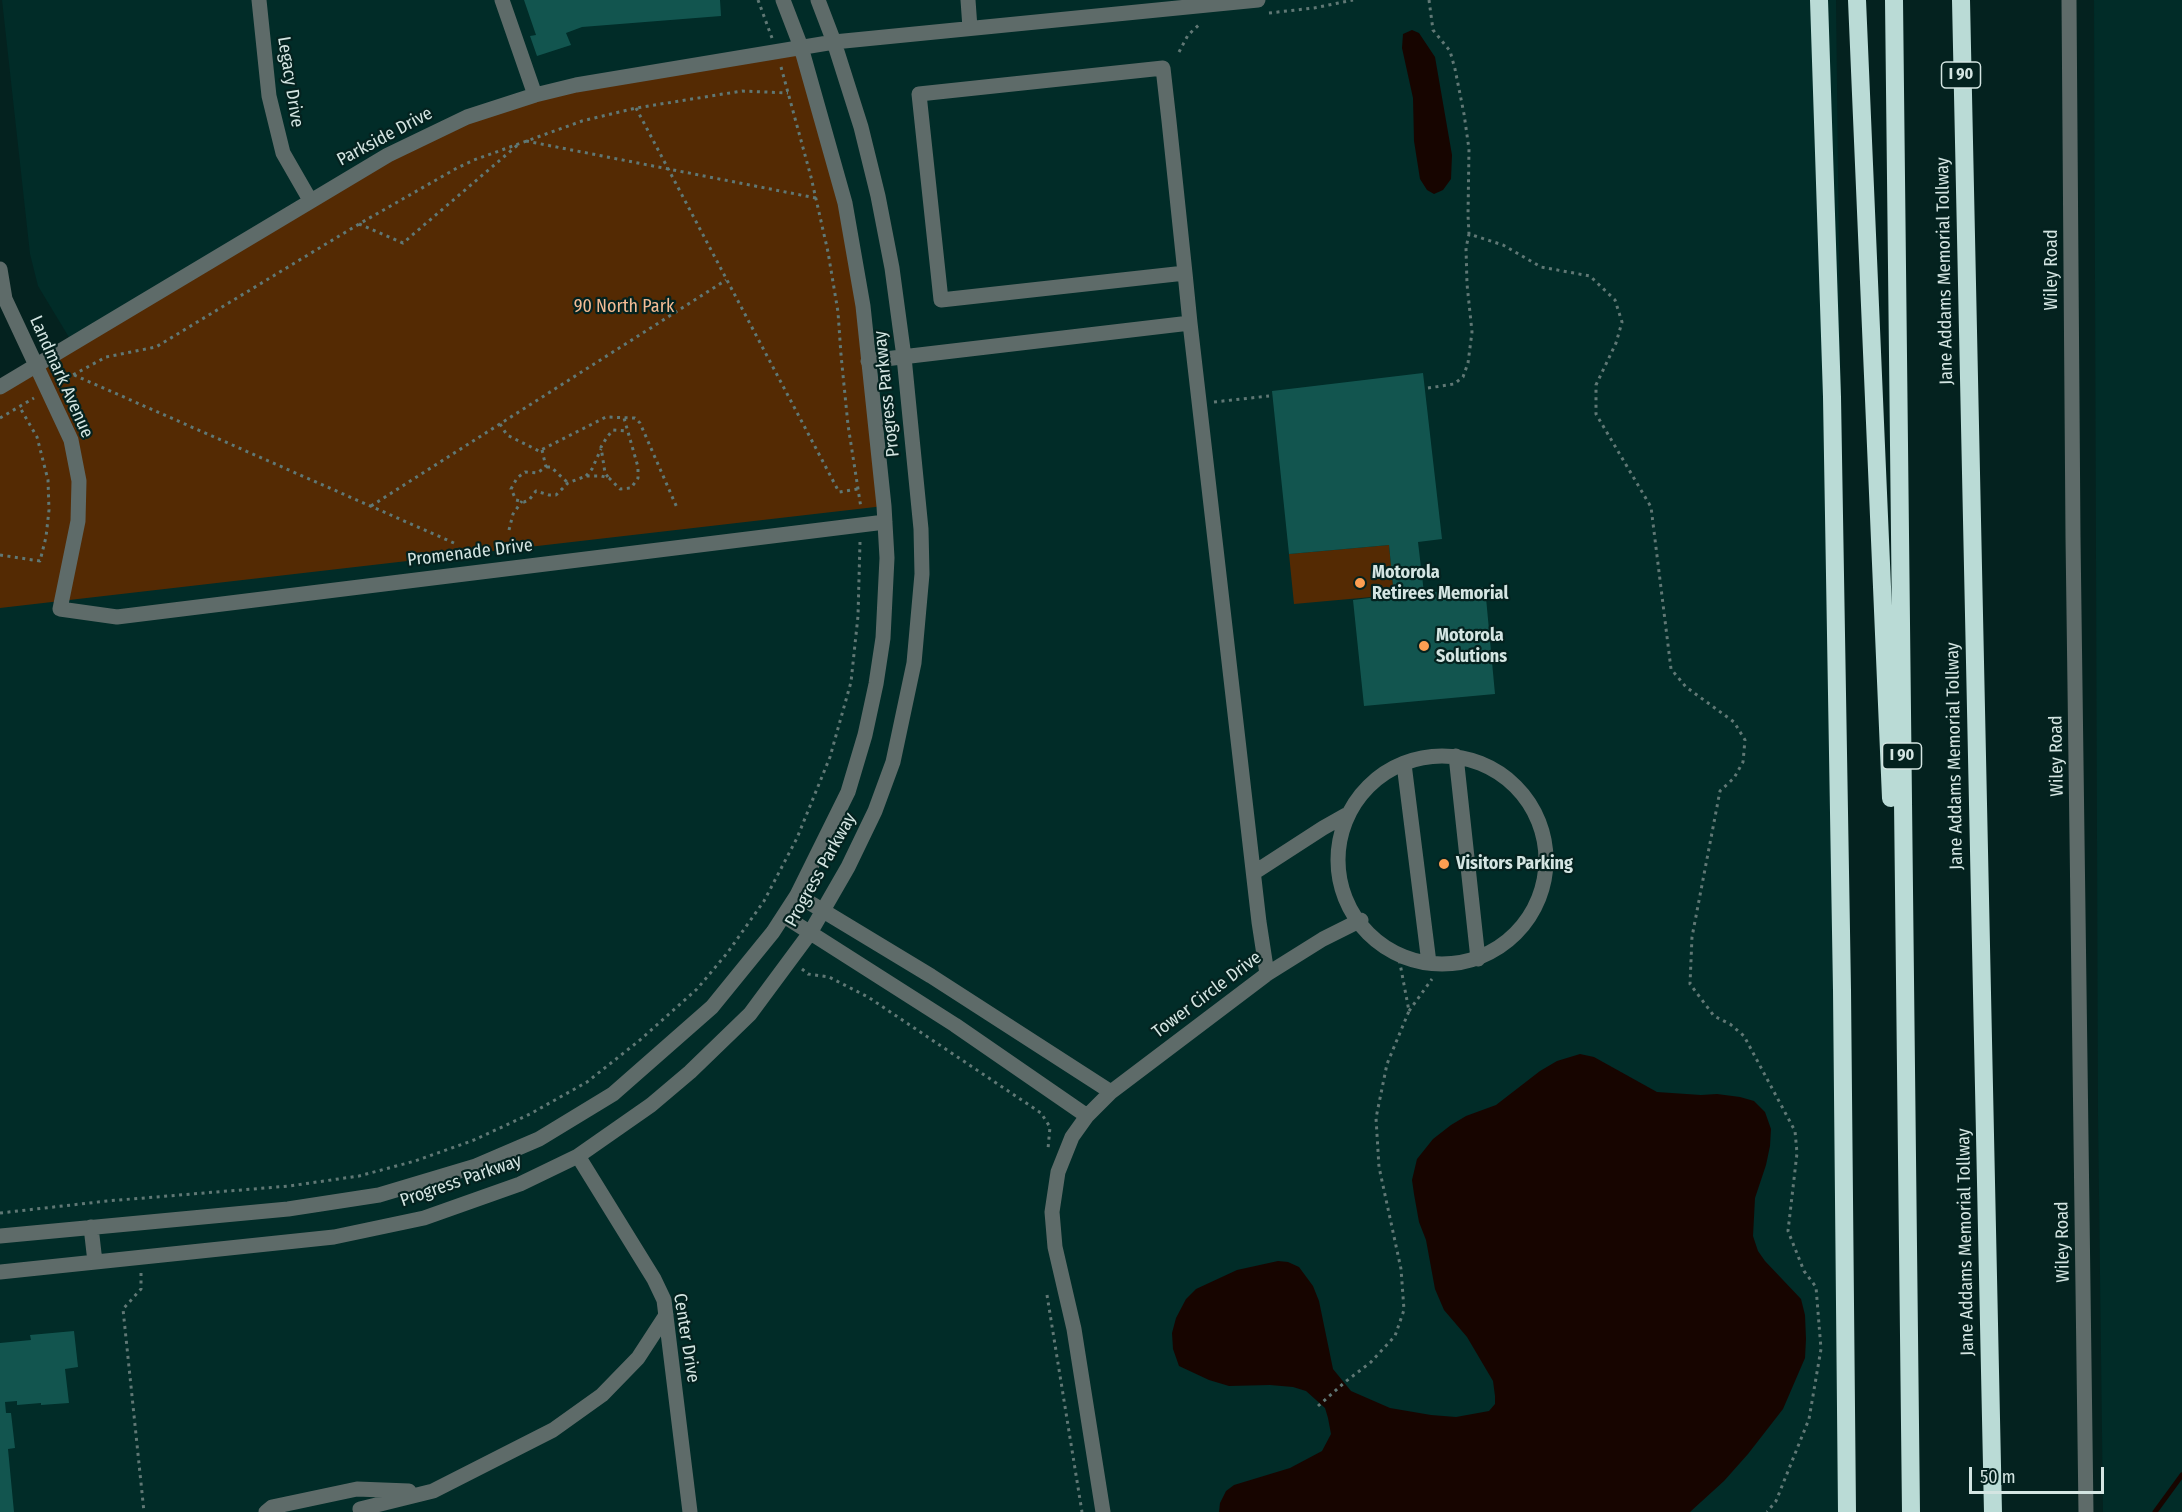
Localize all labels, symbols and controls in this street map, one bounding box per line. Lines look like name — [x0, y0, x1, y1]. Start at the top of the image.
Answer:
street label: Legacy Drive — [272, 35, 308, 129]
road number: I 90 — [1942, 62, 1980, 88]
street label: Parkside Drive — [334, 103, 436, 171]
street label: Jane Addams Memorial Tollway — [1932, 157, 1958, 385]
street label: Wiley Road — [2041, 229, 2063, 311]
park label: 90 North Park — [574, 296, 674, 318]
street label: Landmark Avenue — [24, 313, 98, 441]
street label: Progress Parkway — [870, 330, 904, 458]
street label: Promenade Drive — [406, 535, 534, 571]
place label: Motorola Retirees Memorial — [1372, 562, 1508, 604]
marker: Motorola Retirees Memorial — [1353, 576, 1367, 590]
place label: Motorola Solutions — [1436, 625, 1507, 668]
marker: Motorola Solutions — [1417, 639, 1431, 653]
street label: Jane Addams Memorial Tollway — [1942, 642, 1968, 870]
street label: Wiley Road — [2045, 715, 2069, 797]
road number: I 90 — [1882, 743, 1922, 769]
street label: Progress Parkway — [781, 809, 861, 931]
place label: Visitors Parking — [1456, 853, 1573, 875]
marker: Visitors Parking — [1437, 857, 1451, 871]
street label: Tower Circle Drive — [1148, 947, 1266, 1043]
street label: Jane Addams Memorial Tollway — [1953, 1128, 1979, 1356]
street label: Progress Parkway — [397, 1150, 525, 1212]
street label: Wiley Road — [2051, 1201, 2075, 1283]
street label: Center Drive — [668, 1292, 704, 1384]
scale bar — [1972, 1455, 2107, 1493]
text: 50 m — [1980, 1466, 2016, 1488]

